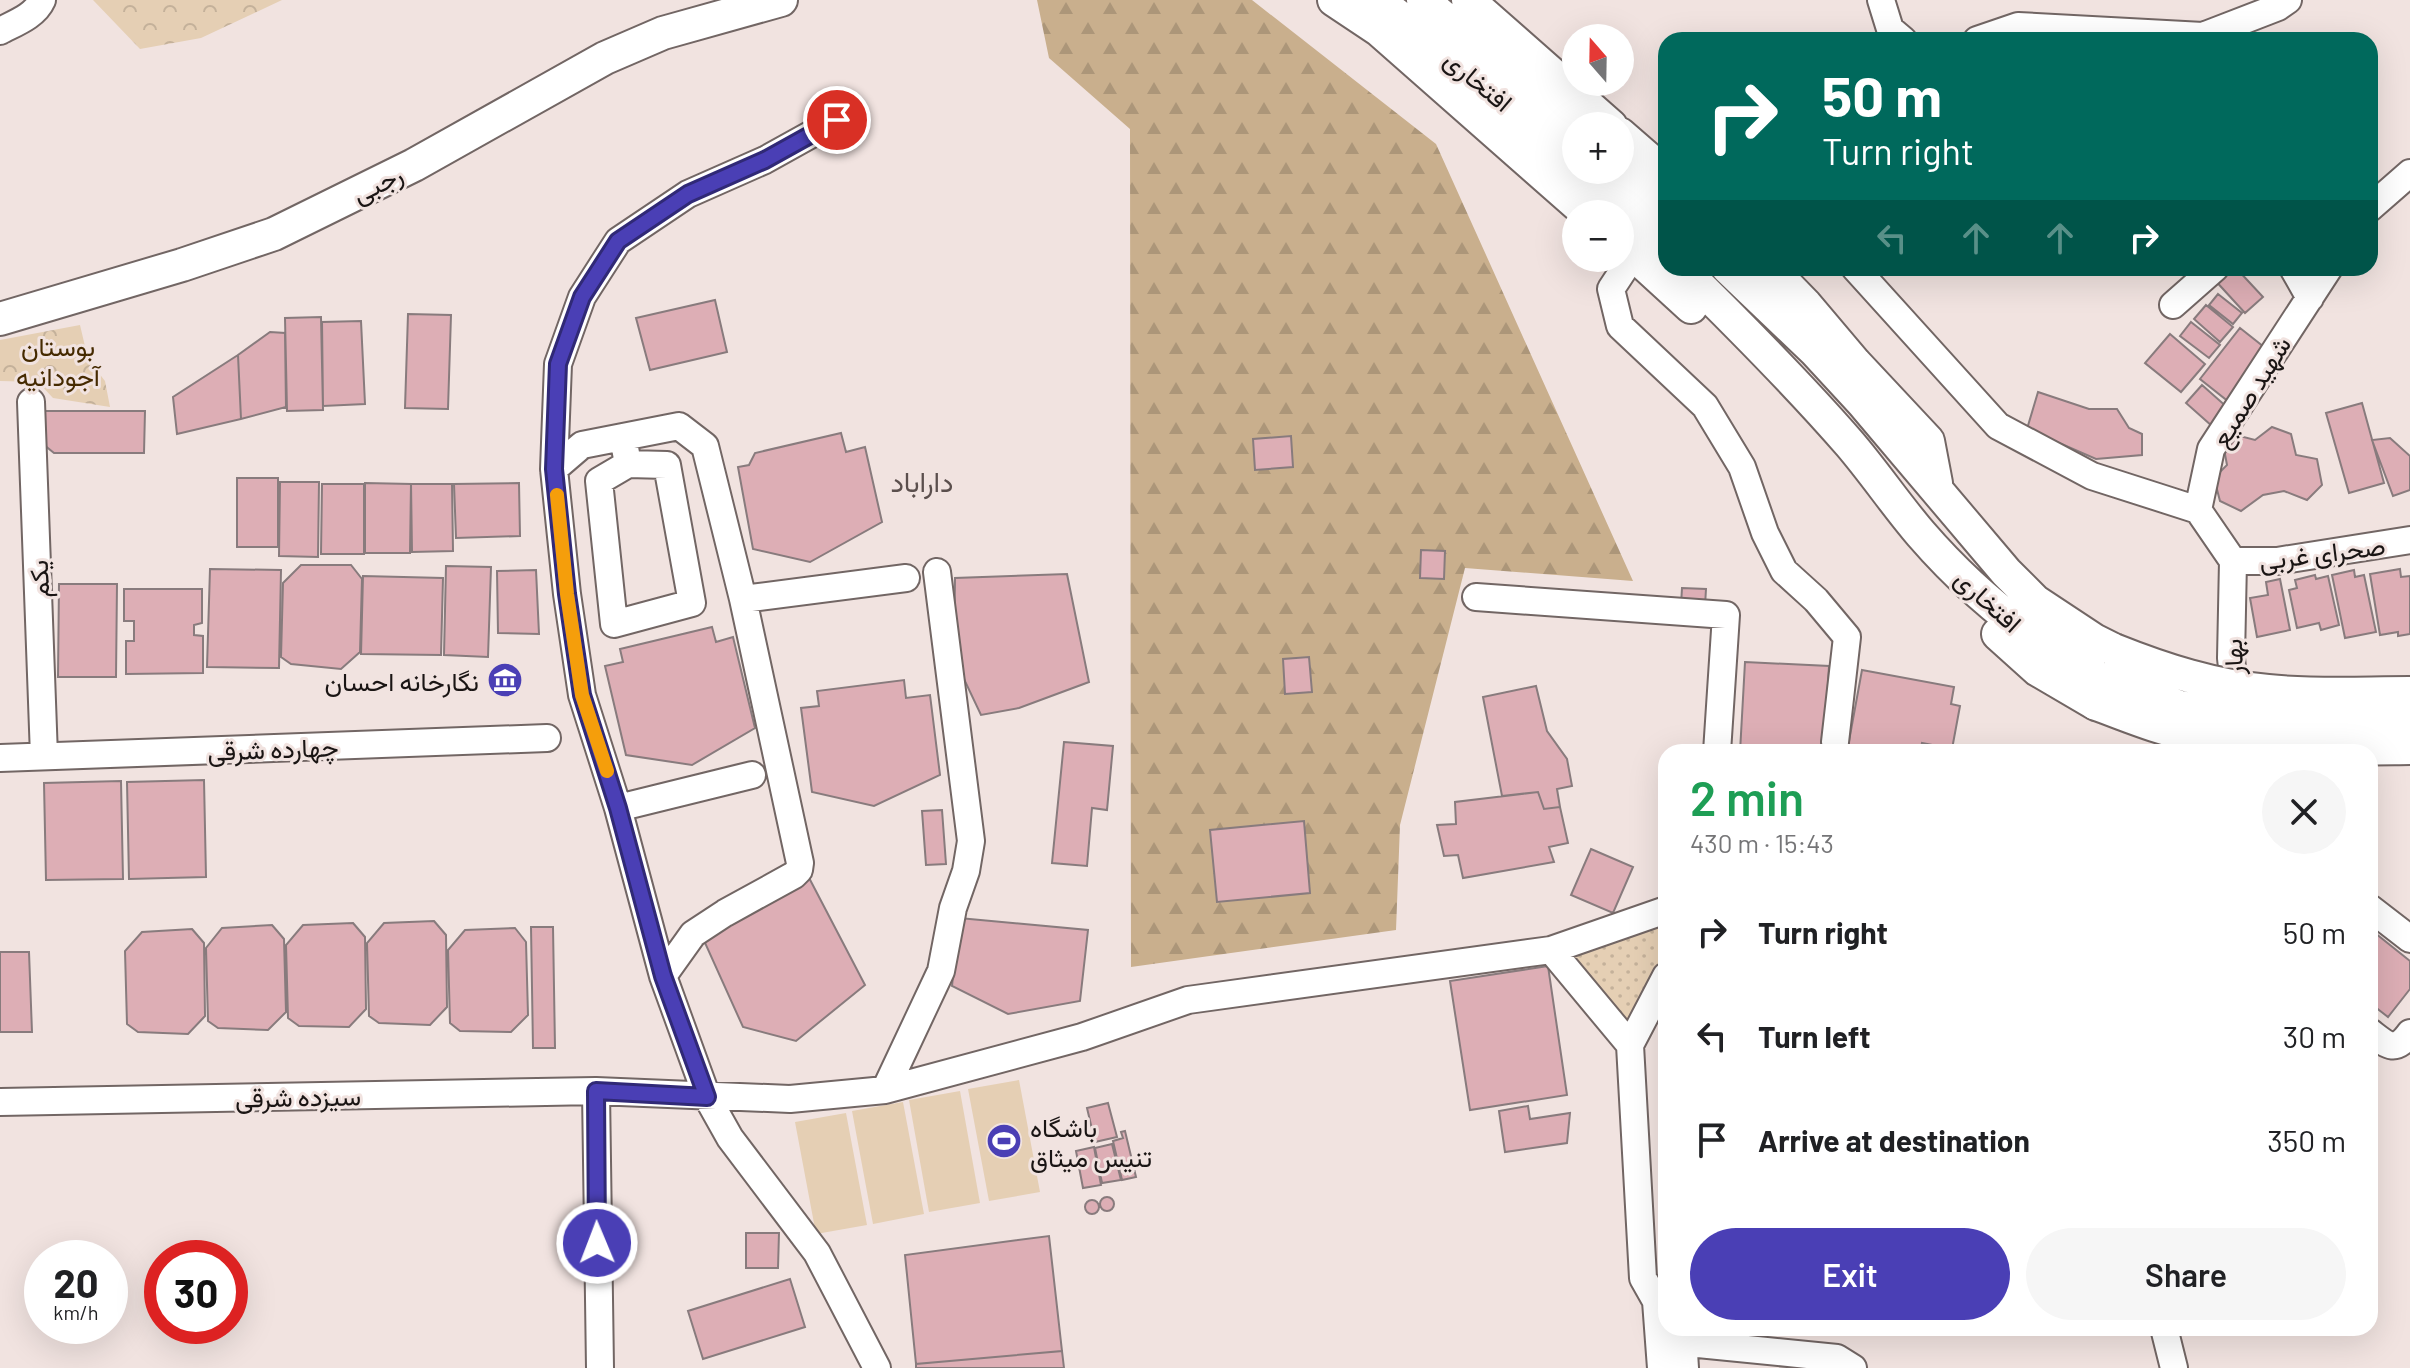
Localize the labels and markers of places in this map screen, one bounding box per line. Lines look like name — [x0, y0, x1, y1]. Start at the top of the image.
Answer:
pin — [803, 86, 871, 154]
museum icon: نگارخانه احسان — [486, 661, 524, 699]
place label: نگارخانه احسان — [325, 665, 479, 698]
place label: باشگاه تنيس ميثاق — [1030, 1111, 1152, 1174]
sports icon: باشگاه تنيس ميثاق — [985, 1122, 1023, 1160]

